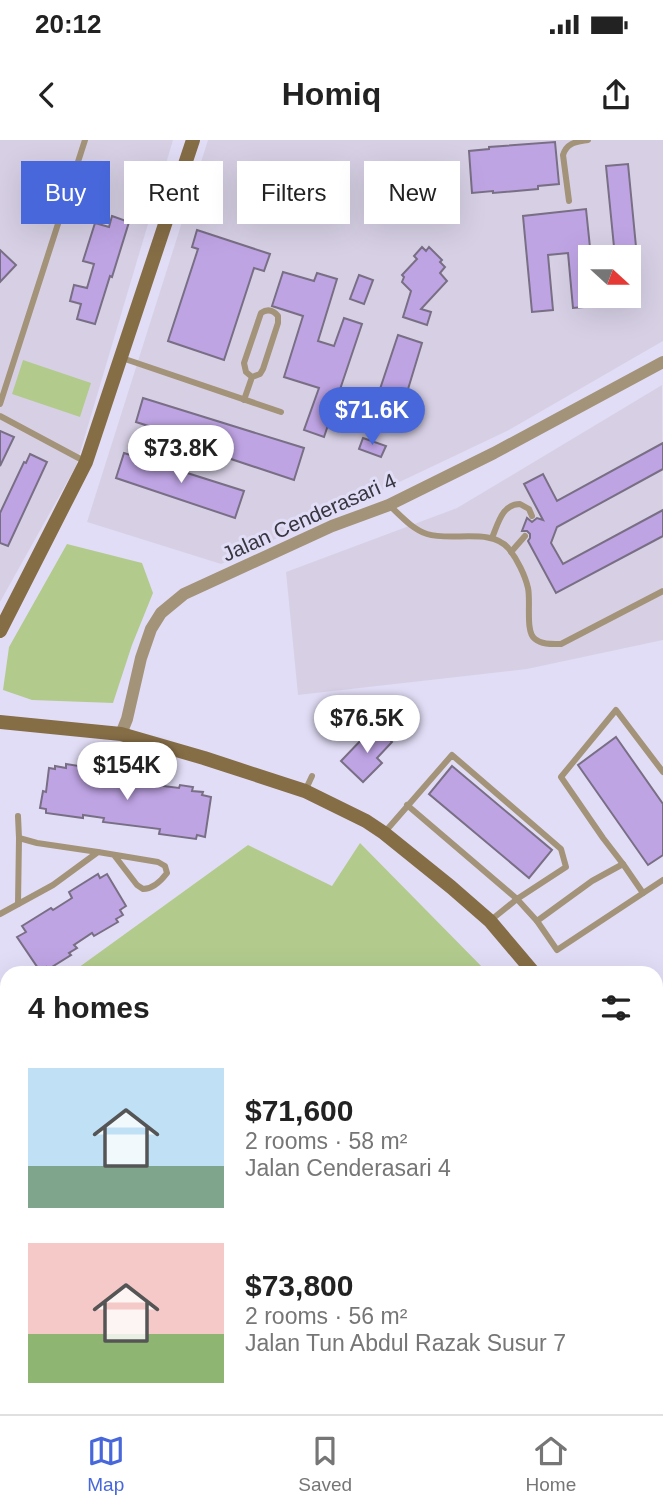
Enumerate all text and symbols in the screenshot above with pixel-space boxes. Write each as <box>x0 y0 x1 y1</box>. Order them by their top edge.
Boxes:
text: 20:12 <box>35 9 102 39</box>
icon: back <box>28 76 66 114</box>
text: Homiq <box>282 76 381 112</box>
icon: share <box>597 76 635 114</box>
chip: Buy <box>21 161 110 224</box>
chip: Rent <box>124 161 223 224</box>
chip: Filters <box>237 161 350 224</box>
chip: New <box>364 161 460 224</box>
north arrow <box>578 245 640 308</box>
map controls <box>578 245 641 308</box>
pin: $71.6K <box>315 387 429 447</box>
text: $71.6K <box>335 397 409 423</box>
pin: $73.8K <box>124 426 238 485</box>
text: $73.8K <box>144 435 218 461</box>
street label: Jalan Cenderasari 4 <box>218 468 400 566</box>
pin: $76.5K <box>310 696 424 755</box>
text: $76.5K <box>330 705 404 731</box>
pin: $154K <box>78 742 176 802</box>
text: $154K <box>93 752 161 778</box>
icon: filters <box>597 989 635 1027</box>
text: 4 homes <box>28 991 150 1024</box>
text: $71,600 <box>245 1094 353 1127</box>
icon: home <box>84 1096 168 1180</box>
text: 2 rooms · 58 m² <box>245 1128 407 1154</box>
text: Jalan Cenderasari 4 <box>245 1155 451 1181</box>
text: $73,800 <box>245 1269 353 1302</box>
icon: home <box>84 1271 168 1355</box>
text: 2 rooms · 56 m² <box>245 1303 407 1329</box>
text: Jalan Tun Abdul Razak Susur 7 <box>245 1330 566 1356</box>
tab: Map <box>87 1432 125 1496</box>
tab: Saved <box>298 1432 352 1496</box>
tab: Home <box>526 1432 576 1496</box>

